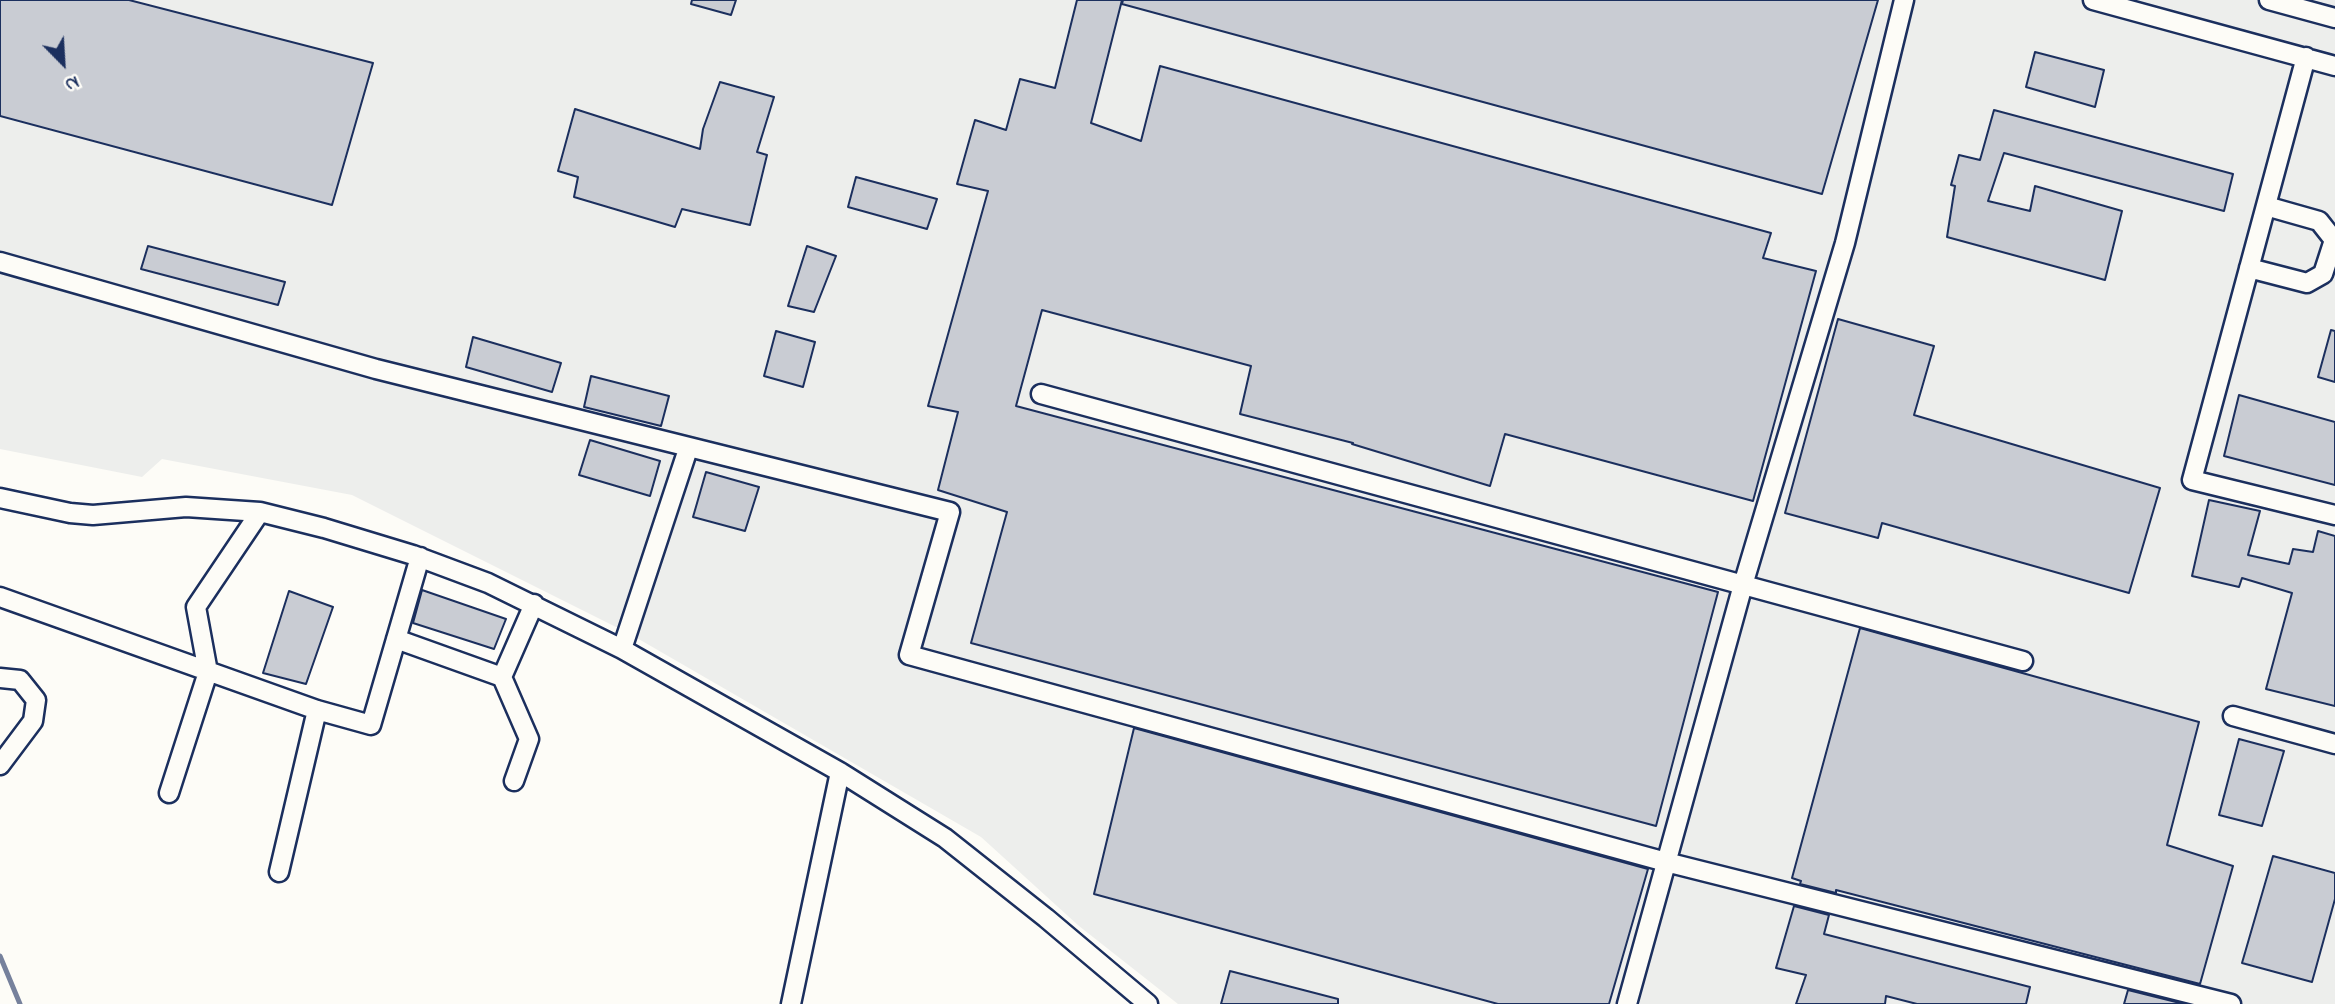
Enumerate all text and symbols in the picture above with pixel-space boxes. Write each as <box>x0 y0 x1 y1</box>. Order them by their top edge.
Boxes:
north arrow <box>28 28 98 98</box>
text: N <box>60 68 83 98</box>

